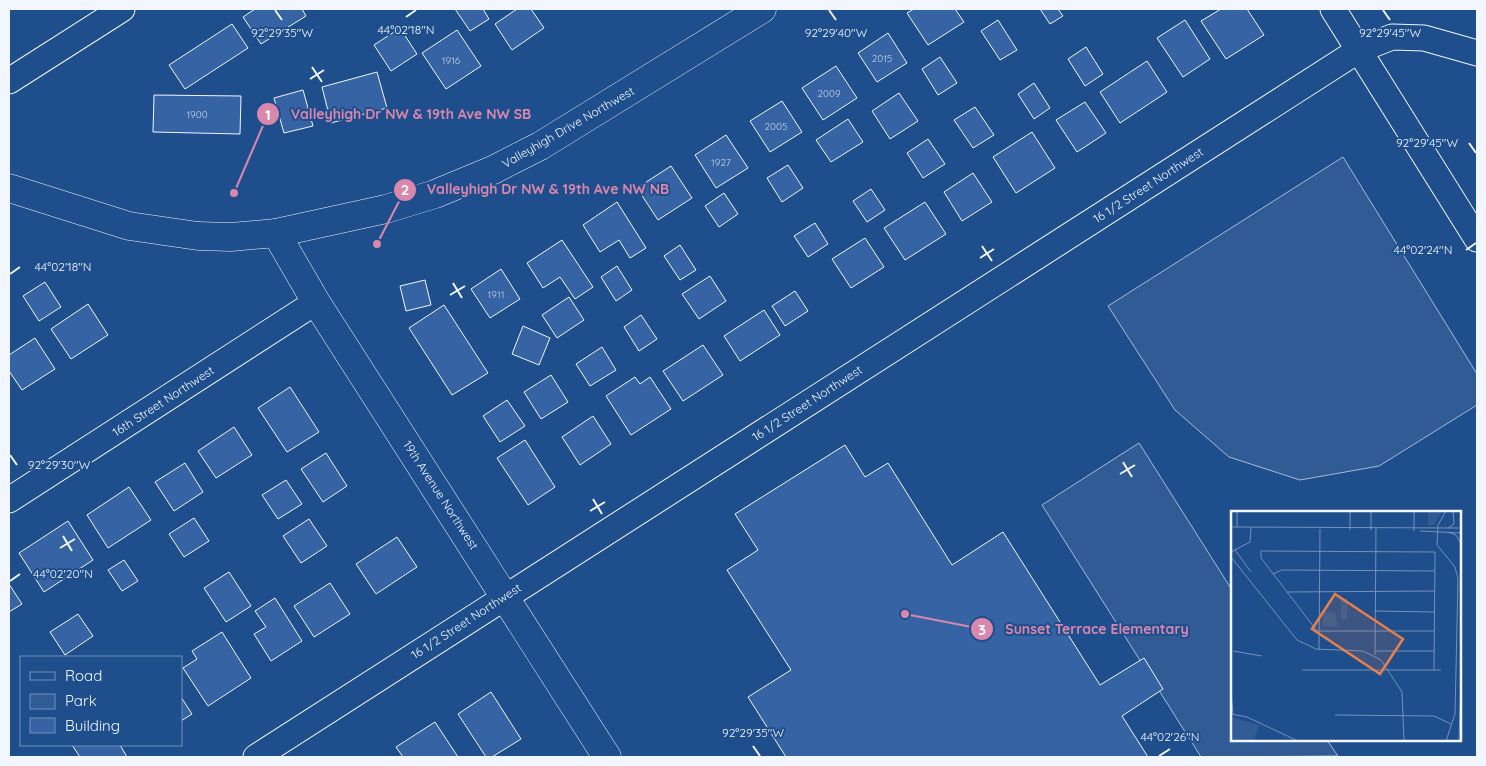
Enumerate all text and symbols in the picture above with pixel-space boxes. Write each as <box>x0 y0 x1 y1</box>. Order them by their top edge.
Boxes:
text: 44°02'18"N <box>378 22 435 37</box>
text: 92°29'35"W <box>251 25 313 40</box>
text: 92°29'40"W <box>805 25 868 40</box>
text: 92°29'45"W <box>1359 25 1421 40</box>
house number: 2015 <box>872 52 892 65</box>
house number: 1916 <box>442 54 461 67</box>
street label: Valleyhigh Drive Northwest <box>499 83 637 171</box>
house number: 2009 <box>817 87 841 100</box>
callout: Valleyhigh Dr NW & 19th Ave NW SB <box>256 100 541 129</box>
text: 1 <box>265 105 271 124</box>
text: Valleyhigh Dr NW & 19th Ave NW SB <box>291 105 531 123</box>
house number: 1900 <box>186 108 208 121</box>
house number: 2005 <box>765 120 787 133</box>
text: 92°29'45"W <box>1396 135 1458 150</box>
street label: 16 1/2 Street Northwest <box>1090 144 1206 226</box>
house number: 1927 <box>711 156 731 169</box>
callout: Valleyhigh Dr NW & 19th Ave NW NB <box>392 175 680 204</box>
text: 2 <box>401 180 409 199</box>
text: Valleyhigh Dr NW & 19th Ave NW NB <box>427 180 669 198</box>
text: 44°02'24"N <box>1394 242 1452 257</box>
text: 44°02'18"N <box>35 259 92 274</box>
house number: 1911 <box>488 288 504 301</box>
street label: 16 1/2 Street Northwest <box>749 362 865 444</box>
street label: 16th Street Northwest <box>109 363 217 439</box>
street label: 19th Avenue Northwest <box>400 438 482 552</box>
text: 92°29'30"W <box>28 457 91 472</box>
inset map <box>1231 511 1461 741</box>
text: 44°02'20"N <box>33 566 93 581</box>
street label: 16 1/2 Street Northwest <box>408 580 524 662</box>
callout: Sunset Terrace Elementary <box>970 615 1198 644</box>
text: 3 <box>978 620 986 639</box>
text: Sunset Terrace Elementary <box>1005 620 1189 638</box>
legend <box>20 656 182 746</box>
text: Road <box>65 666 102 685</box>
text: Park <box>65 691 97 710</box>
text: Building <box>65 716 120 735</box>
text: 92°29'35"W <box>722 725 784 740</box>
text: 44°02'26"N <box>1140 729 1200 744</box>

